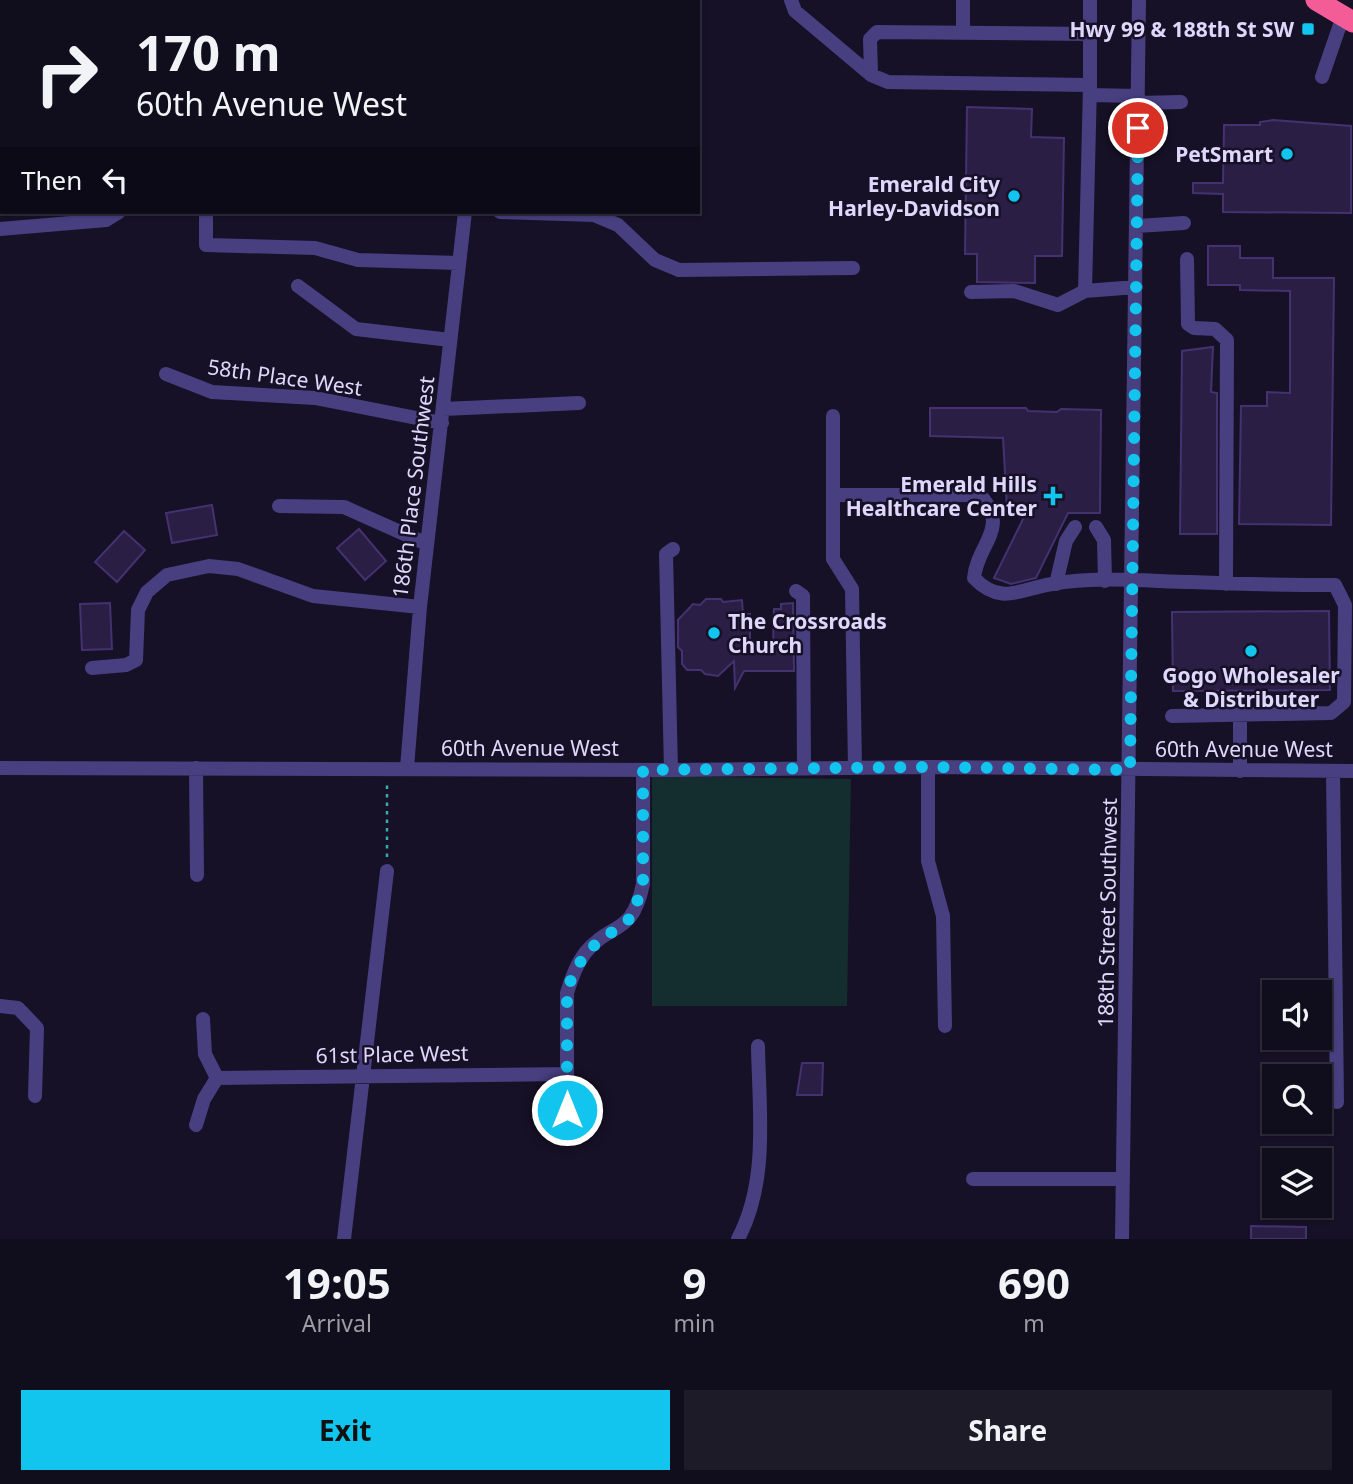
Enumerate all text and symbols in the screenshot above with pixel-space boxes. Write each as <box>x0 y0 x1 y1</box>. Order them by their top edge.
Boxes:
place label: Hwy 99 & 188th St SW <box>1070 15 1295 43</box>
text: 170 m <box>136 19 281 85</box>
marker: Hwy 99 & 188th St SW <box>1300 21 1316 37</box>
icon: right <box>21 28 112 119</box>
text: 60th Avenue West <box>136 82 407 125</box>
pin <box>1108 98 1168 158</box>
icon: arrive <box>1119 109 1157 147</box>
place label: PetSmart <box>1175 140 1273 168</box>
marker: PetSmart <box>1279 146 1295 162</box>
icon: left <box>96 161 134 199</box>
text: Then <box>21 162 82 198</box>
place label: Emerald City Harley-Davidson <box>828 170 1000 222</box>
marker: Emerald City Harley-Davidson <box>1006 188 1022 204</box>
street label: 58th Place West <box>206 352 365 402</box>
street label: 186th Place Southwest <box>386 374 441 599</box>
place label: Emerald Hills Healthcare Center <box>846 470 1038 522</box>
marker: Emerald Hills Healthcare Center <box>1043 486 1063 506</box>
place label: The Crossroads Church <box>728 607 887 659</box>
marker: The Crossroads Church <box>706 625 722 641</box>
marker: Gogo Wholesaler & Distributer <box>1243 643 1259 659</box>
place label: Gogo Wholesaler & Distributer <box>1162 661 1340 713</box>
street label: 60th Avenue West <box>441 734 619 762</box>
street label: 60th Avenue West <box>1155 735 1333 763</box>
street label: 188th Street Southwest <box>1091 797 1123 1028</box>
map controls <box>1262 980 1332 1218</box>
button: sound <box>1262 980 1332 1050</box>
street label: 61st Place West <box>315 1039 469 1069</box>
button: search <box>1262 1064 1332 1134</box>
position arrow <box>530 1073 604 1147</box>
button: layers <box>1262 1148 1332 1218</box>
text: 19:05 <box>283 1254 391 1311</box>
text: 9 <box>682 1254 706 1311</box>
text: 690 <box>998 1254 1070 1311</box>
text: Arrival <box>302 1307 372 1339</box>
text: min <box>674 1307 715 1339</box>
text: m <box>1023 1307 1045 1339</box>
button: Exit <box>21 1390 670 1470</box>
button: Share <box>684 1390 1332 1470</box>

